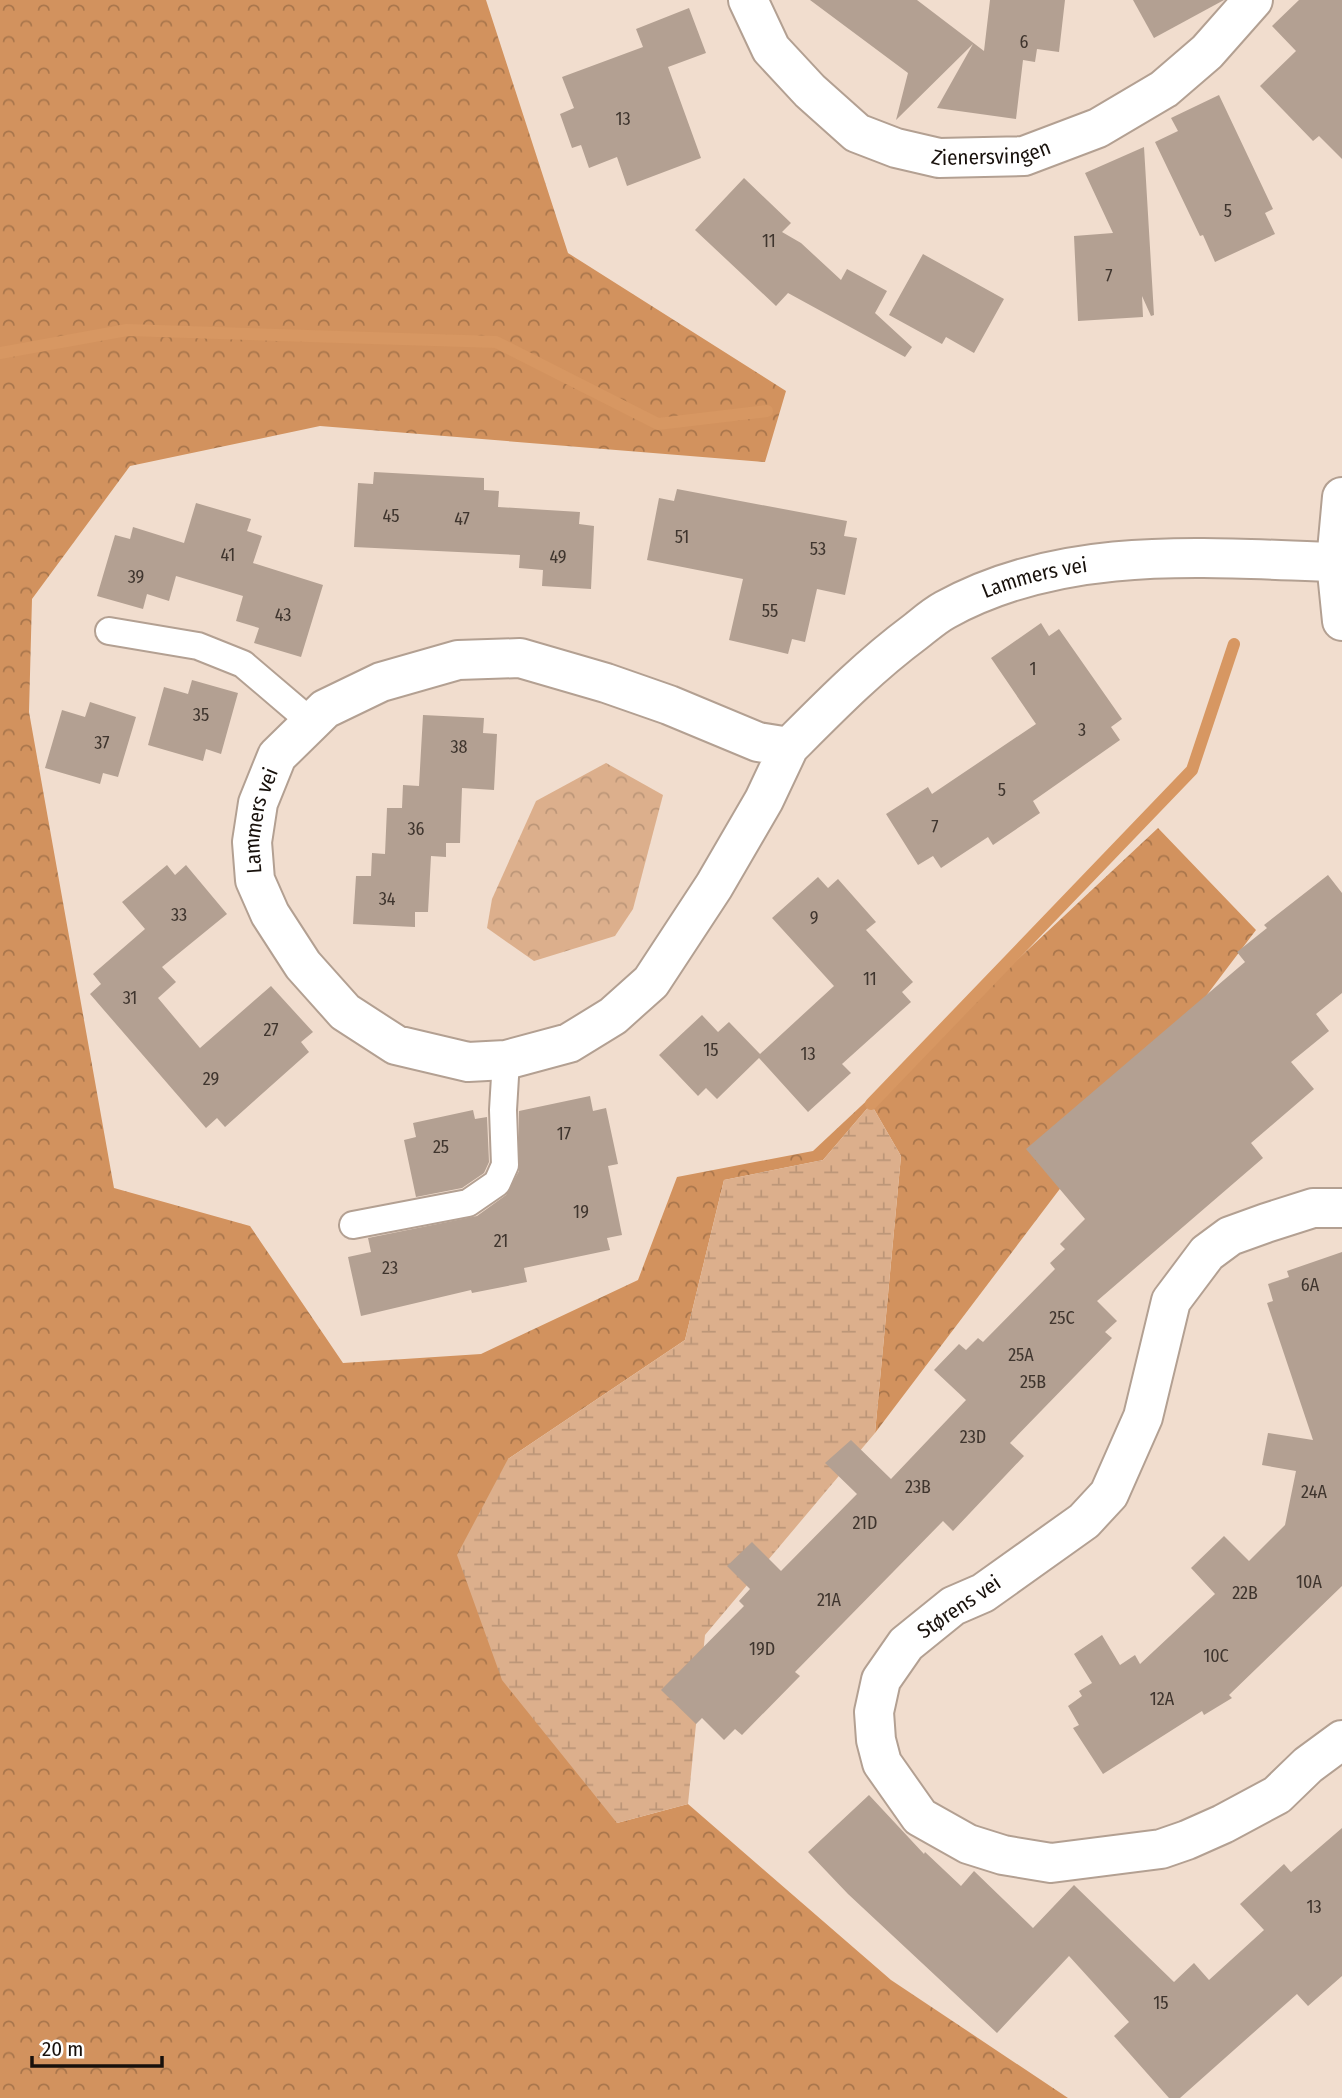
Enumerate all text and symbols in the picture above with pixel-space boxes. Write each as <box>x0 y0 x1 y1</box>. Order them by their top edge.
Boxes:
house number: 6 <box>1020 31 1029 53</box>
house number: 13 <box>615 108 631 130</box>
street label: Zienersvingen <box>929 134 1054 171</box>
house number: 5 <box>1224 200 1232 222</box>
house number: 11 <box>762 230 776 252</box>
house number: 7 <box>1105 265 1113 287</box>
house number: 45 <box>383 505 399 527</box>
house number: 47 <box>454 508 470 530</box>
house number: 51 <box>675 526 689 548</box>
house number: 53 <box>810 538 826 560</box>
house number: 41 <box>221 544 235 566</box>
house number: 49 <box>549 546 567 568</box>
street label: Lammers vei <box>978 552 1089 604</box>
house number: 39 <box>128 566 144 588</box>
house number: 55 <box>762 600 778 622</box>
house number: 43 <box>275 604 291 626</box>
house number: 1 <box>1029 658 1037 680</box>
house number: 35 <box>193 704 209 726</box>
house number: 3 <box>1078 719 1086 741</box>
house number: 37 <box>94 732 110 754</box>
house number: 38 <box>450 736 468 758</box>
street label: Lammers vei <box>239 764 284 875</box>
house number: 5 <box>998 779 1006 801</box>
house number: 7 <box>931 816 939 838</box>
house number: 36 <box>407 818 425 840</box>
house number: 34 <box>379 888 396 910</box>
house number: 33 <box>171 904 187 926</box>
house number: 9 <box>810 907 818 929</box>
house number: 11 <box>863 968 877 990</box>
house number: 31 <box>123 987 137 1009</box>
house number: 27 <box>263 1019 279 1041</box>
house number: 15 <box>703 1039 719 1061</box>
house number: 13 <box>800 1043 816 1065</box>
house number: 29 <box>203 1068 219 1090</box>
house number: 17 <box>557 1123 571 1145</box>
house number: 25 <box>433 1136 449 1158</box>
house number: 19 <box>573 1201 589 1223</box>
house number: 21 <box>494 1230 508 1252</box>
house number: 23 <box>382 1257 398 1279</box>
house number: 6A <box>1301 1274 1320 1296</box>
house number: 25C <box>1049 1307 1075 1329</box>
house number: 25A <box>1008 1344 1034 1366</box>
house number: 25B <box>1020 1371 1046 1393</box>
house number: 23D <box>960 1426 986 1448</box>
house number: 23B <box>905 1476 931 1498</box>
house number: 24A <box>1301 1481 1327 1503</box>
house number: 21D <box>852 1512 878 1534</box>
street label: Størens vei <box>912 1570 1006 1644</box>
house number: 10A <box>1296 1571 1322 1593</box>
house number: 22B <box>1232 1582 1258 1604</box>
house number: 21A <box>817 1589 842 1611</box>
house number: 19D <box>749 1638 775 1660</box>
house number: 10C <box>1203 1645 1229 1667</box>
house number: 12A <box>1150 1688 1175 1710</box>
house number: 13 <box>1306 1896 1322 1918</box>
house number: 15 <box>1153 1992 1169 2014</box>
scale bar <box>32 2024 161 2068</box>
text: 20 m <box>42 2036 83 2062</box>

